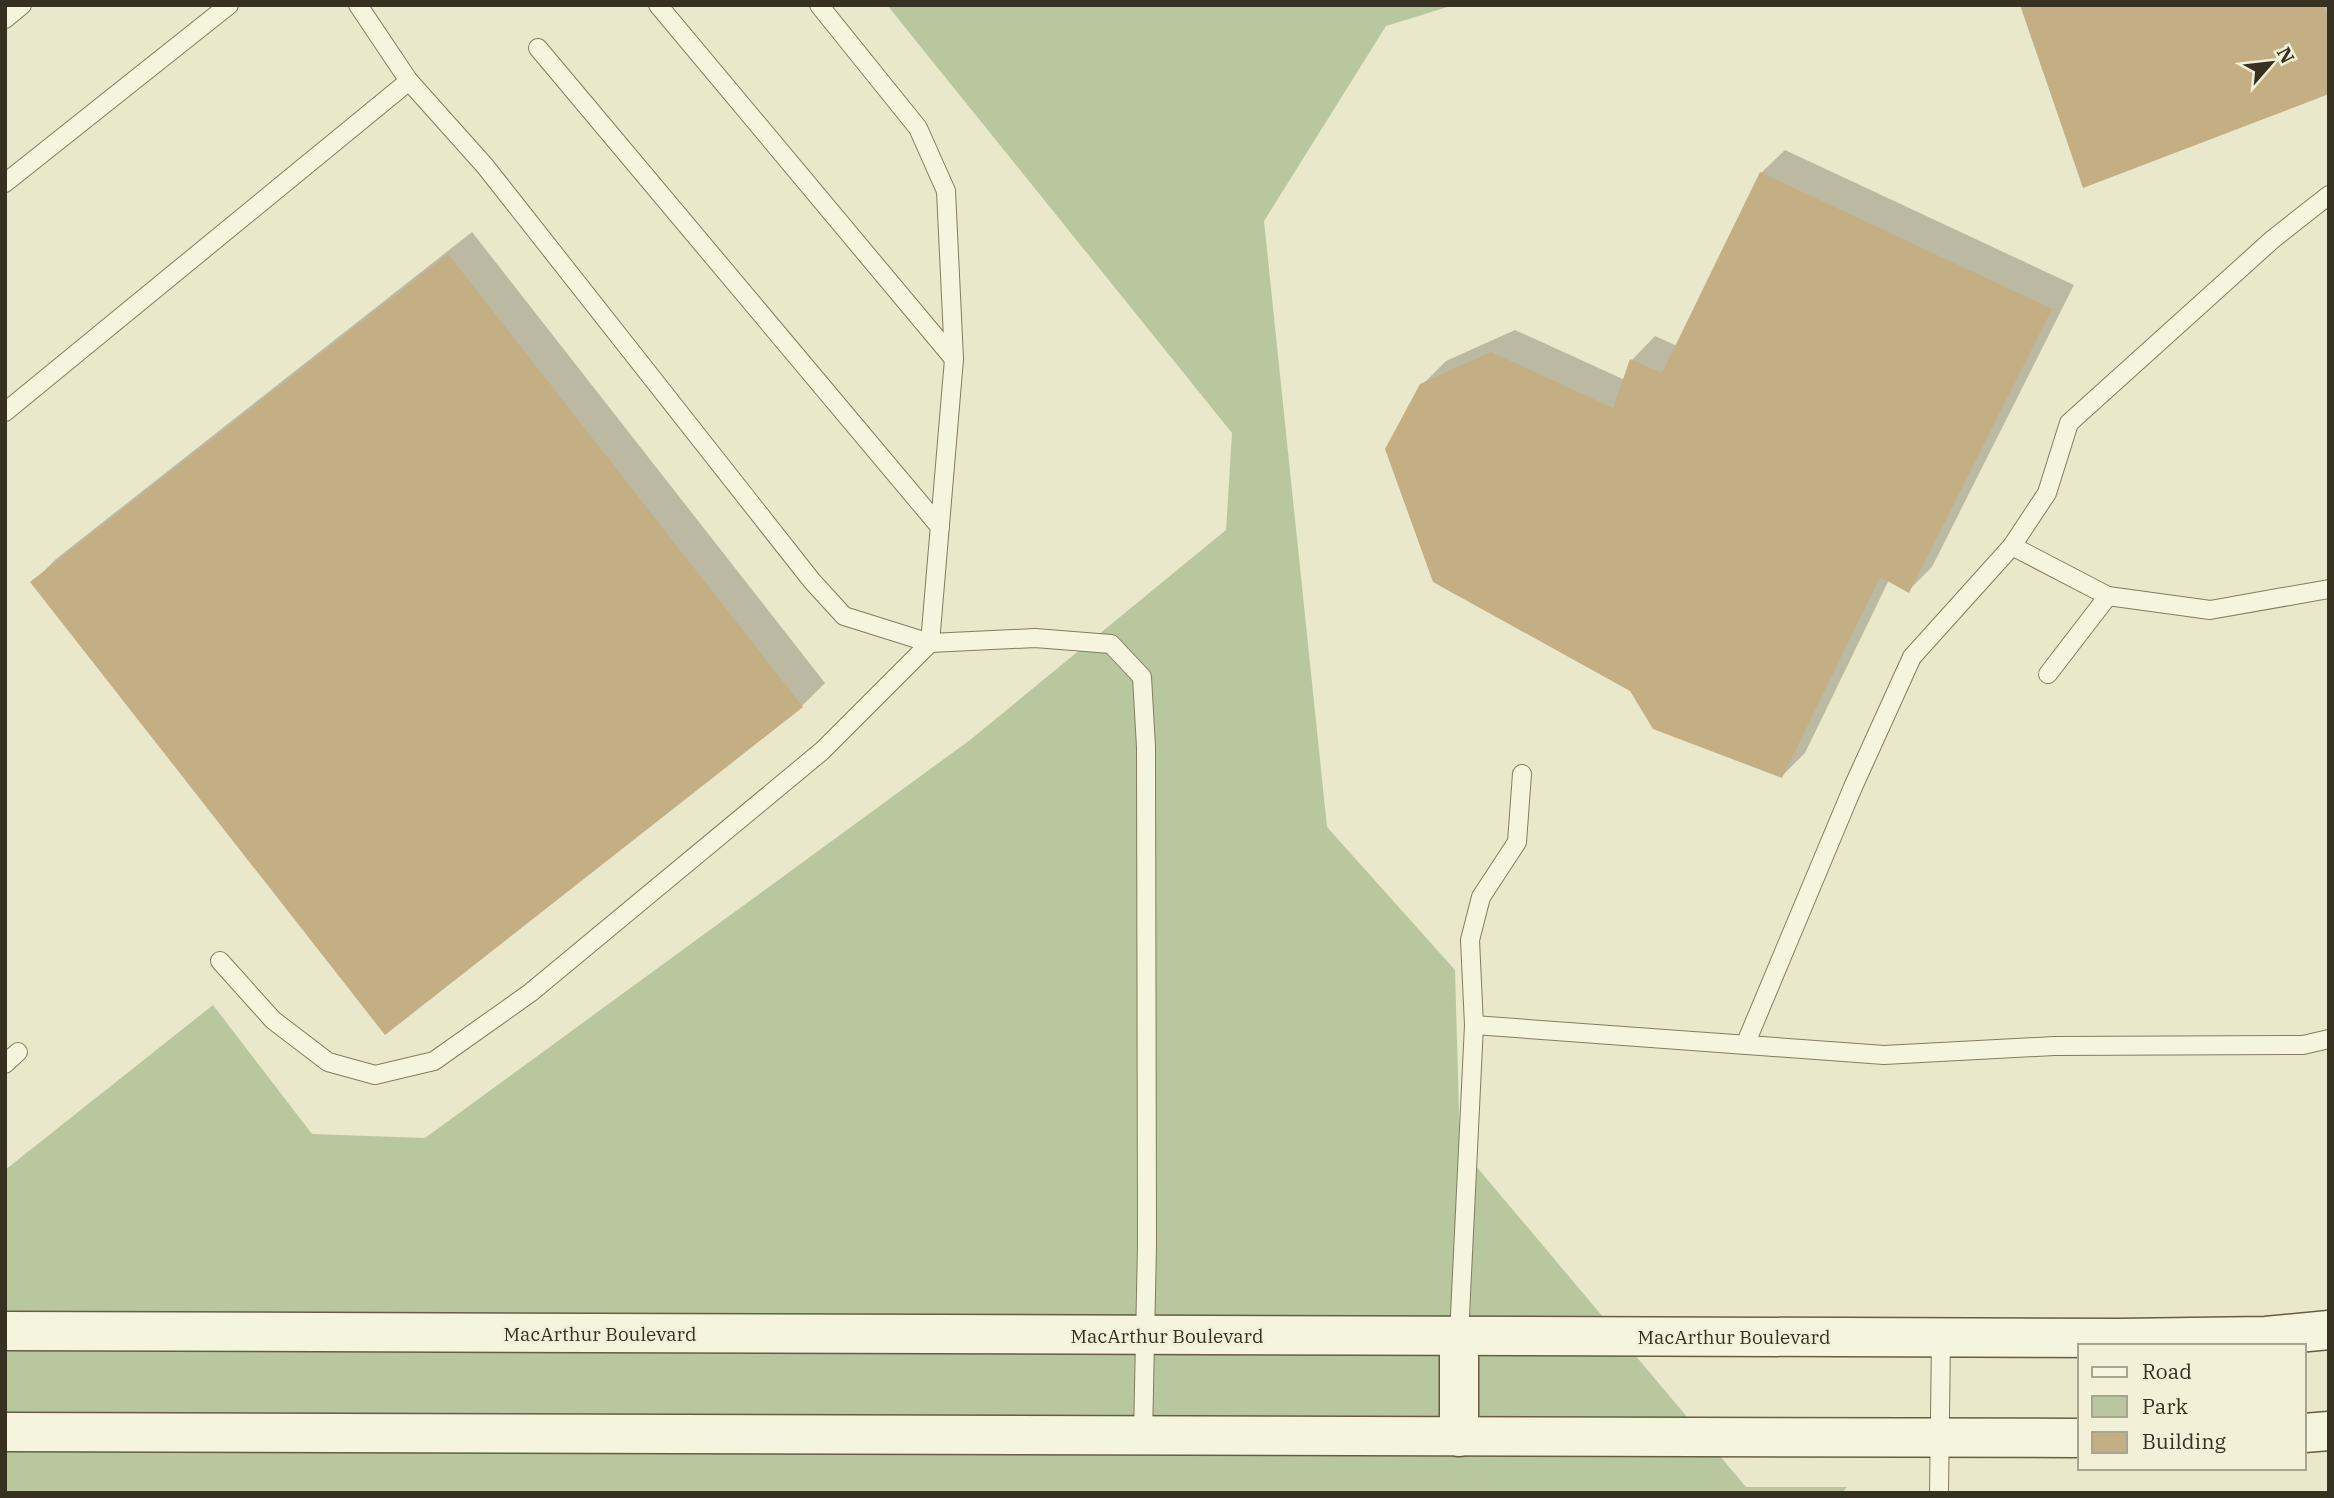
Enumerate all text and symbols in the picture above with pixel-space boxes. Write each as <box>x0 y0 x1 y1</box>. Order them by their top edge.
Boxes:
north arrow <box>2236 28 2306 98</box>
text: N <box>2272 43 2300 67</box>
street label: MacArthur Boulevard <box>503 1322 697 1346</box>
street label: MacArthur Boulevard <box>1070 1324 1264 1348</box>
street label: MacArthur Boulevard <box>1637 1325 1831 1349</box>
legend <box>2078 1344 2306 1470</box>
text: Road <box>2142 1357 2192 1385</box>
text: Park <box>2142 1392 2189 1420</box>
text: Building <box>2142 1427 2227 1455</box>

